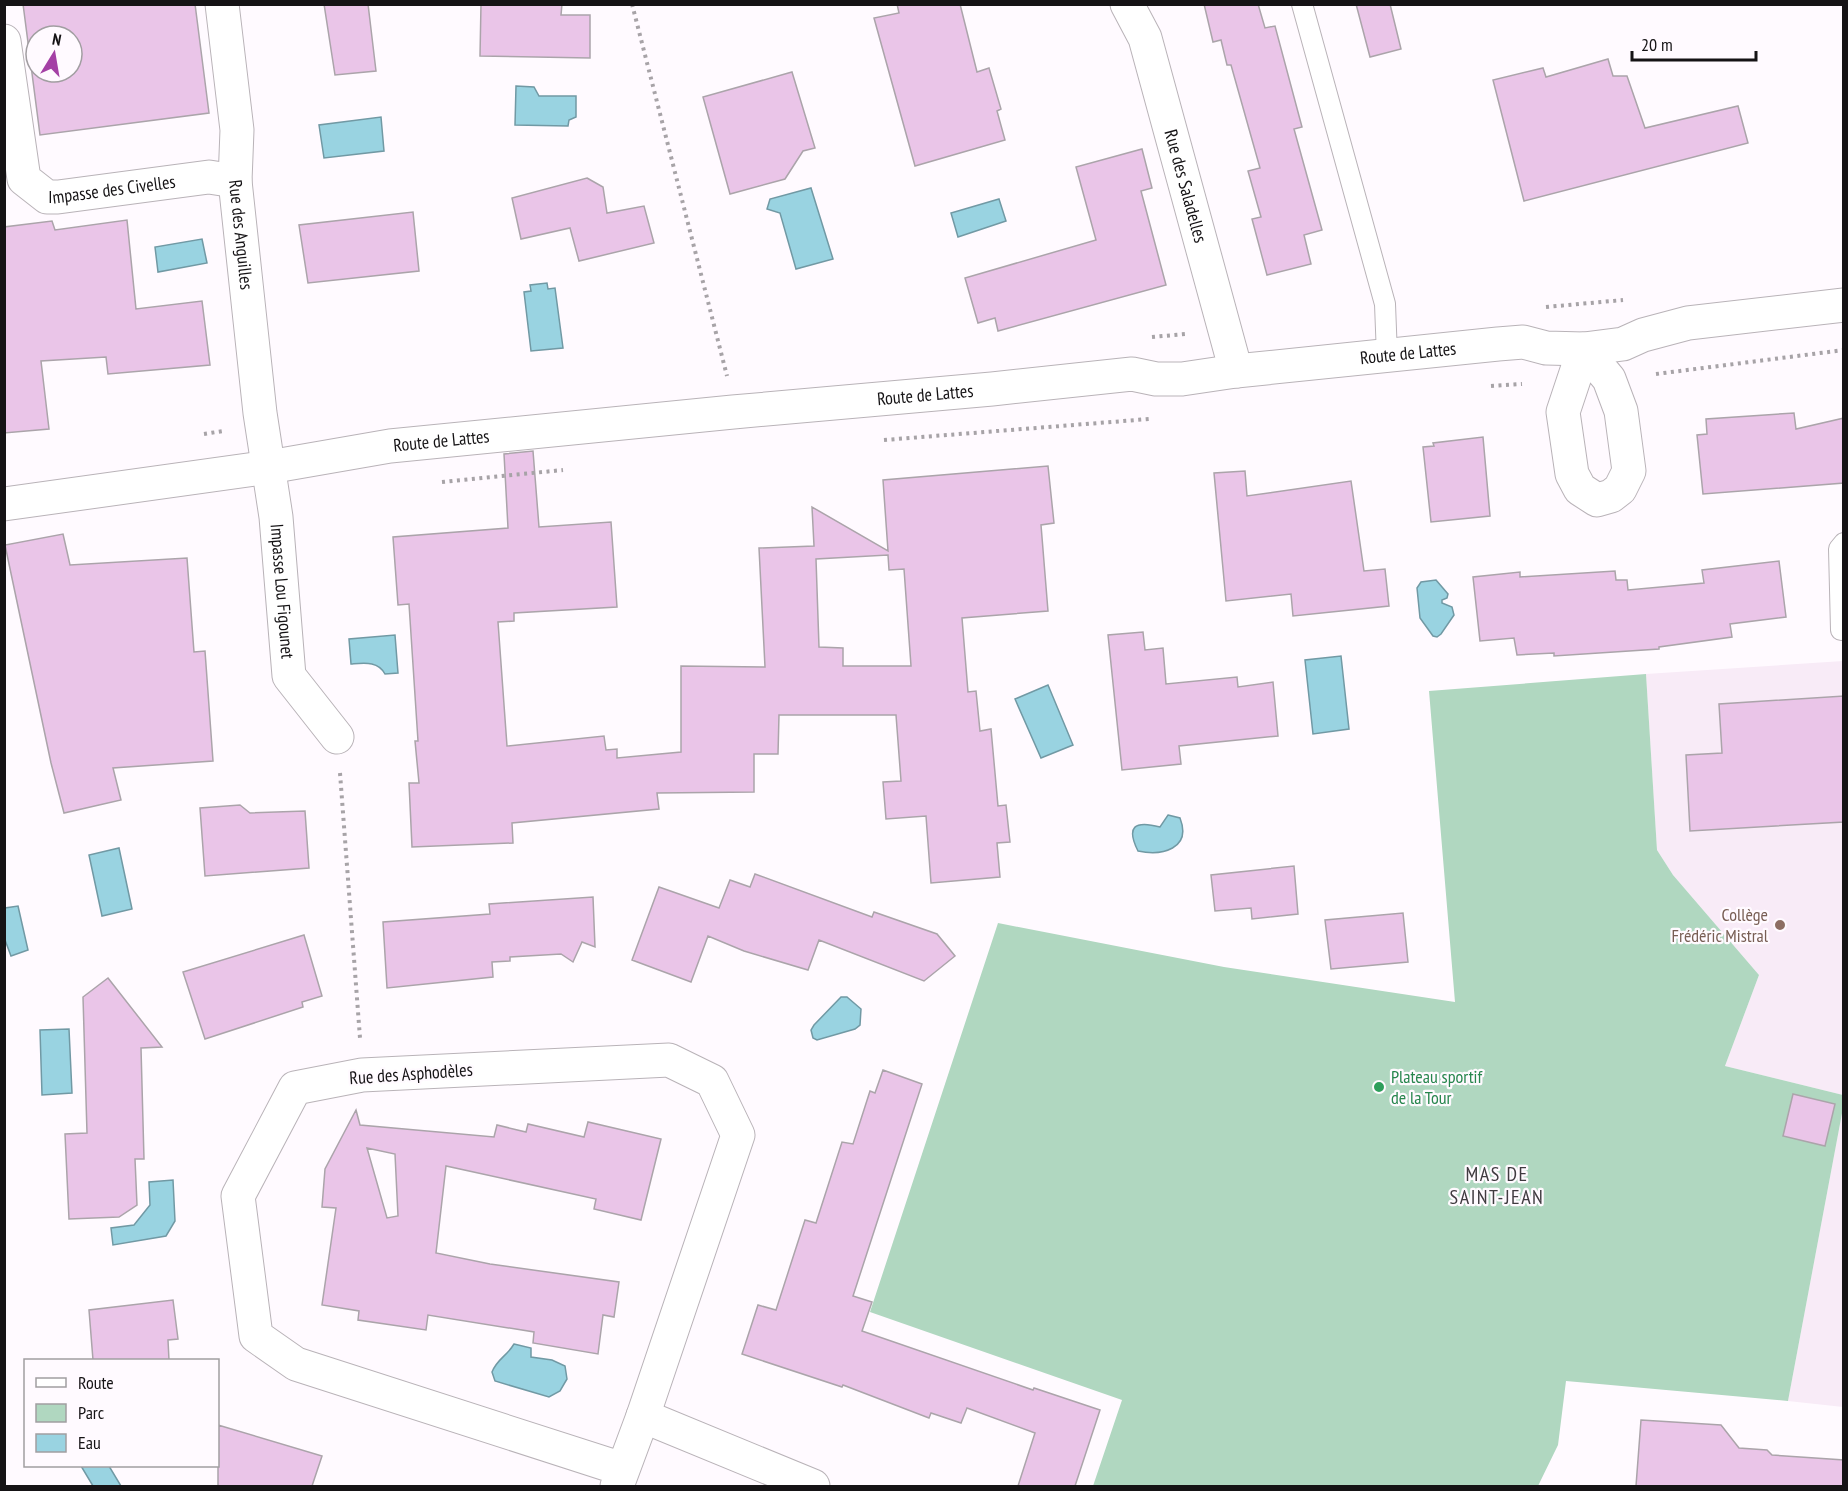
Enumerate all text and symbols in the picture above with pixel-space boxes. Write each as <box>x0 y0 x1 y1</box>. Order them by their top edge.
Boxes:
north arrow <box>24 24 84 84</box>
scale bar <box>1632 24 1756 62</box>
text: N <box>51 29 63 50</box>
text: 20 m <box>1641 33 1673 56</box>
street label: Rue des Saladelles <box>1160 127 1212 245</box>
street label: Impasse des Civelles <box>48 170 177 209</box>
street label: Rue des Anguilles <box>224 179 259 291</box>
street label: Route de Lattes <box>1359 336 1457 369</box>
street label: Route de Lattes <box>876 379 974 410</box>
street label: Route de Lattes <box>392 424 490 457</box>
street label: Impasse Lou Figounet <box>266 523 300 660</box>
place label: Collège Frédéric Mistral <box>1672 903 1769 947</box>
marker: Collège Frédéric Mistral <box>1773 918 1787 932</box>
street label: Rue des Asphodèles <box>349 1058 473 1089</box>
place label: Plateau sportif de la Tour <box>1391 1065 1483 1109</box>
marker: Plateau sportif de la Tour <box>1372 1080 1386 1094</box>
district label: MAS DE SAINT-JEAN <box>1450 1161 1544 1210</box>
legend <box>24 1359 219 1467</box>
text: Route <box>78 1371 114 1394</box>
text: Parc <box>78 1401 105 1424</box>
text: Eau <box>78 1431 101 1454</box>

